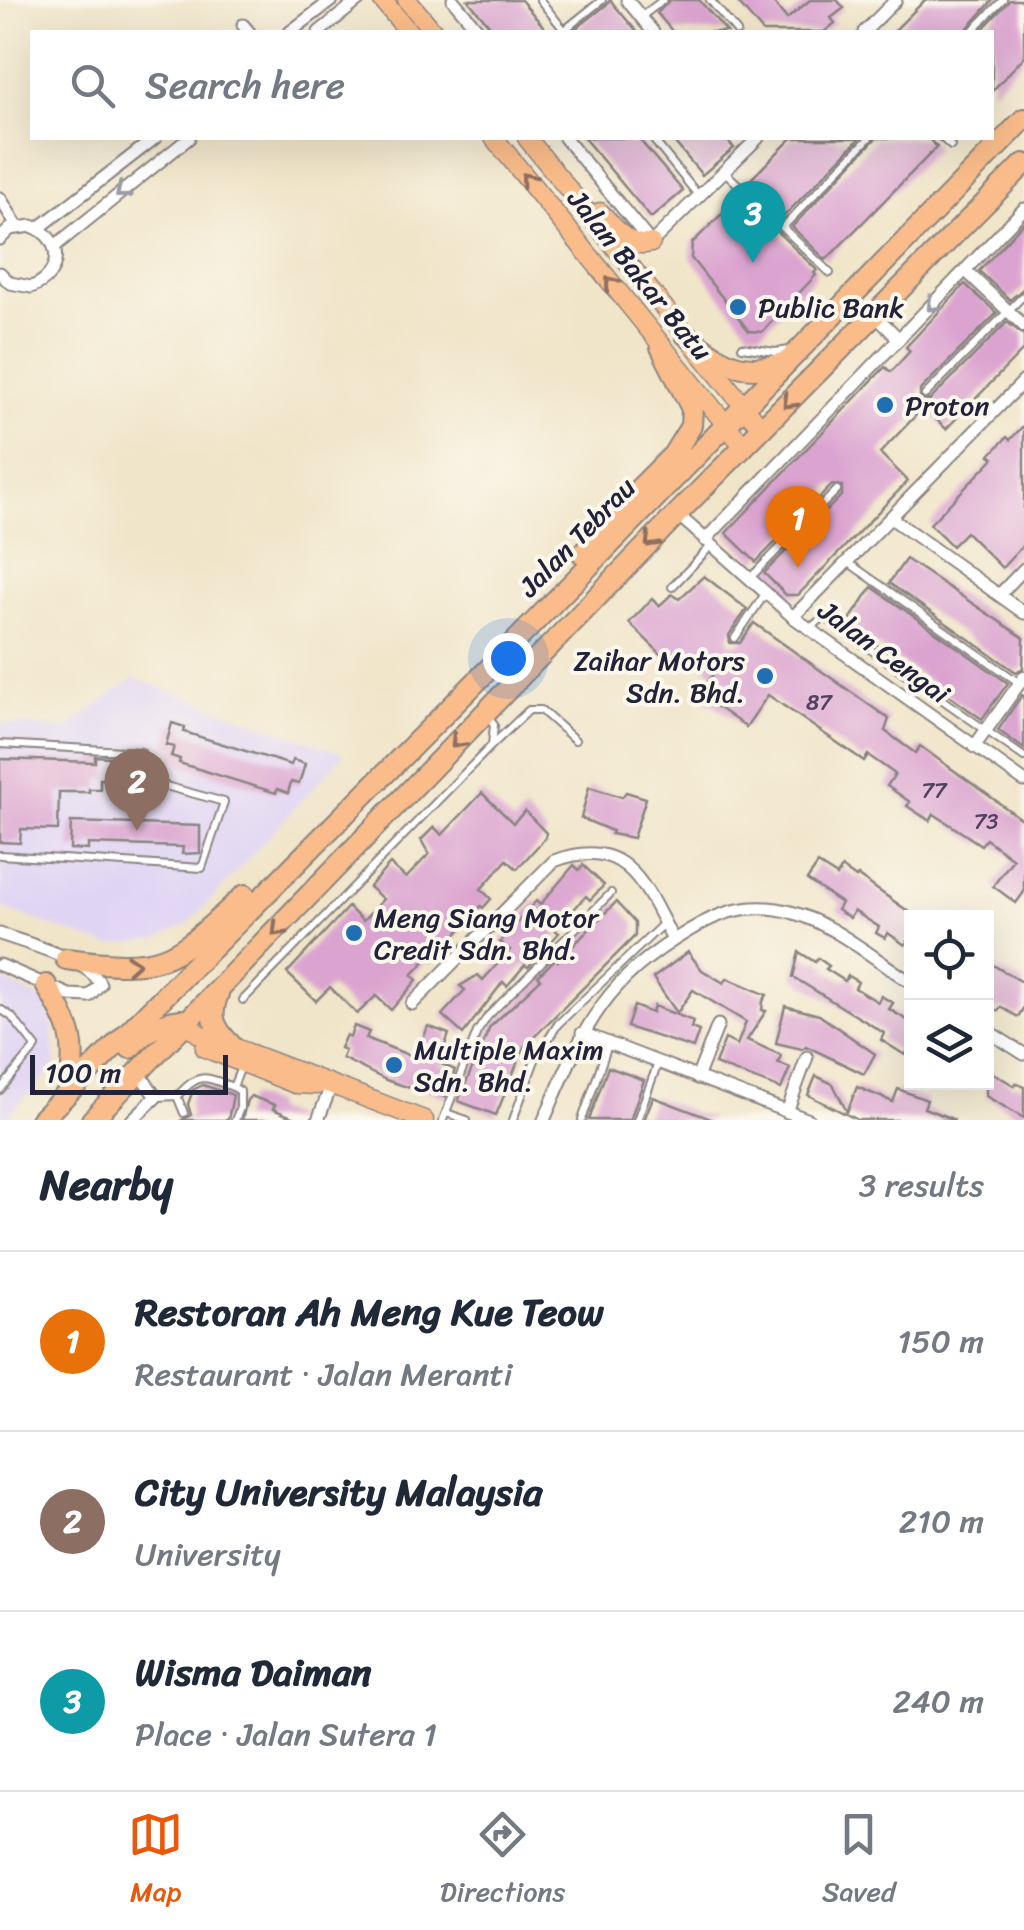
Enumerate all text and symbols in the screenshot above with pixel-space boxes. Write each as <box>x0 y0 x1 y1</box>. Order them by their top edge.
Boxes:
search box <box>30 30 994 140</box>
text: Search here <box>145 52 345 119</box>
icon: search <box>65 58 120 113</box>
one-way arrow <box>521 172 539 190</box>
street label: Jalan Bakar Batu <box>554 177 725 372</box>
one-way arrow <box>115 180 133 198</box>
pin: 3 <box>720 180 786 263</box>
one-way arrow <box>605 277 623 295</box>
place label: Public Bank <box>758 283 904 332</box>
one-way arrow <box>926 293 944 311</box>
marker: Public Bank <box>727 296 749 318</box>
place label: Proton <box>905 381 989 430</box>
one-way arrow <box>783 390 801 408</box>
marker: Proton <box>874 394 896 416</box>
street label: Jalan Tebrau <box>506 465 648 610</box>
pin: 1 <box>766 486 830 568</box>
one-way arrow <box>645 529 663 547</box>
street label: Jalan Cengai <box>807 586 962 718</box>
your location <box>483 633 534 684</box>
place label: Zaihar Motors Sdn. Bhd. <box>574 636 745 717</box>
marker: Zaihar Motors Sdn. Bhd. <box>754 665 776 687</box>
house number: 87 <box>806 683 833 722</box>
one-way arrow <box>451 730 469 749</box>
pin: 2 <box>104 748 170 831</box>
house number: 77 <box>921 771 948 810</box>
house number: 73 <box>974 802 998 841</box>
place label: Meng Siang Motor Credit Sdn. Bhd. <box>374 893 600 974</box>
map controls <box>904 910 994 1090</box>
button: locate <box>904 910 994 1000</box>
one-way arrow <box>272 918 290 936</box>
marker: Meng Siang Motor Credit Sdn. Bhd. <box>343 922 365 944</box>
one-way arrow <box>125 954 141 975</box>
button: layers <box>904 1000 994 1090</box>
place label: Multiple Maxim Sdn. Bhd. <box>414 1025 604 1106</box>
text: 100 m <box>45 1048 121 1097</box>
scale bar <box>30 1050 228 1094</box>
marker: Multiple Maxim Sdn. Bhd. <box>383 1054 405 1076</box>
text: Nearby <box>40 1148 173 1222</box>
text: 3 results <box>859 1157 984 1214</box>
text: Restoran Ah Meng Kue Teow <box>135 1279 603 1346</box>
text: 1 <box>66 1313 79 1370</box>
text: 150 m <box>898 1313 984 1370</box>
text: Restaurant · Jalan Meranti <box>135 1346 512 1403</box>
text: City University Malaysia <box>135 1459 542 1526</box>
text: 2 <box>63 1493 82 1550</box>
text: 210 m <box>899 1493 984 1550</box>
text: University <box>135 1526 281 1583</box>
text: Wisma Daiman <box>135 1639 371 1706</box>
text: 3 <box>64 1673 81 1730</box>
text: 240 m <box>892 1673 984 1730</box>
text: Place · Jalan Sutera 1 <box>135 1706 437 1763</box>
tab: Map <box>128 1807 183 1916</box>
tab: Directions <box>440 1807 565 1916</box>
tab: Saved <box>822 1807 896 1916</box>

